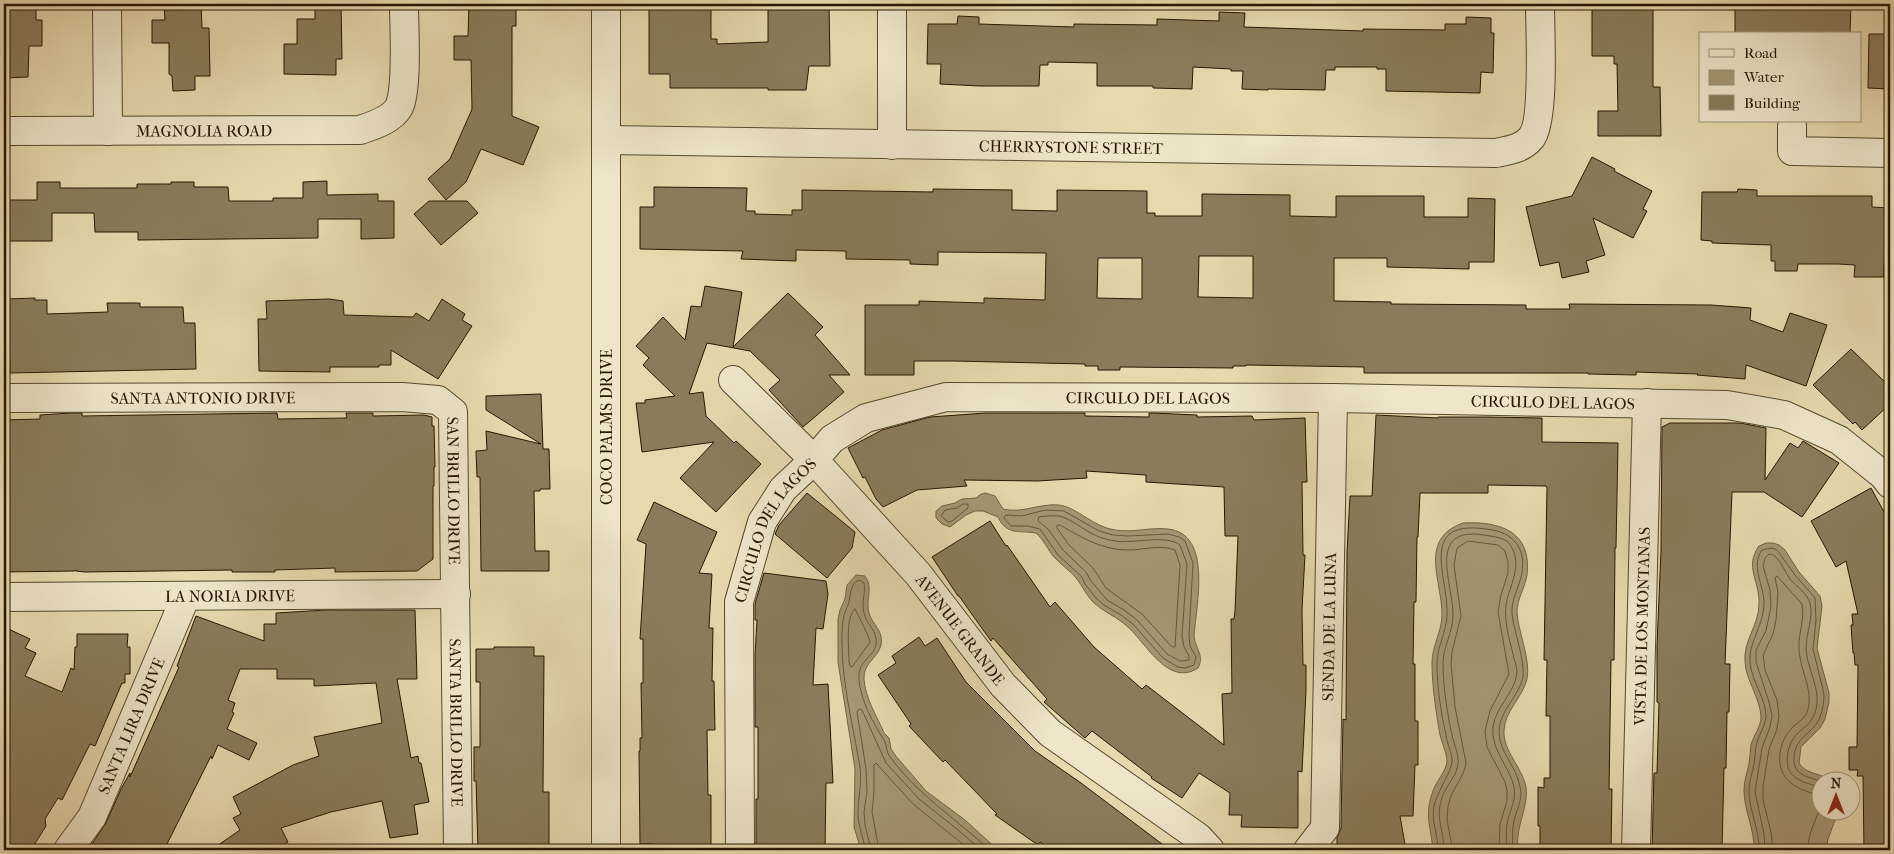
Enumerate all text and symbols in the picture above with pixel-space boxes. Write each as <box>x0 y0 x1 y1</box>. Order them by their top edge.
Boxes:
legend <box>1699 32 1862 122</box>
text: Road <box>1744 44 1778 62</box>
text: Water <box>1743 68 1784 86</box>
text: Building <box>1744 94 1801 112</box>
street label: MAGNOLIA ROAD <box>136 121 272 141</box>
street label: CHERRYSTONE STREET <box>979 136 1163 158</box>
street label: COCO PALMS DRIVE <box>597 349 616 505</box>
street label: SANTA ANTONIO DRIVE <box>110 388 296 408</box>
street label: CIRCULO DEL LAGOS <box>1066 388 1230 408</box>
street label: CIRCULO DEL LAGOS <box>1471 391 1635 413</box>
street label: SAN BRILLO DRIVE <box>443 417 464 565</box>
street label: CIRCULO DEL LAGOS <box>730 454 820 605</box>
street label: VISTA DE LOS MONTANAS <box>1630 527 1654 727</box>
street label: SENDA DE LA LUNA <box>1318 552 1340 701</box>
street label: AVENUE GRANDE <box>911 570 1009 689</box>
street label: LA NORIA DRIVE <box>165 586 295 606</box>
street label: SANTA BRILLO DRIVE <box>446 638 467 807</box>
street label: SANTA LIRA DRIVE <box>94 655 169 797</box>
north arrow <box>1812 772 1862 822</box>
text: N <box>1831 775 1842 792</box>

